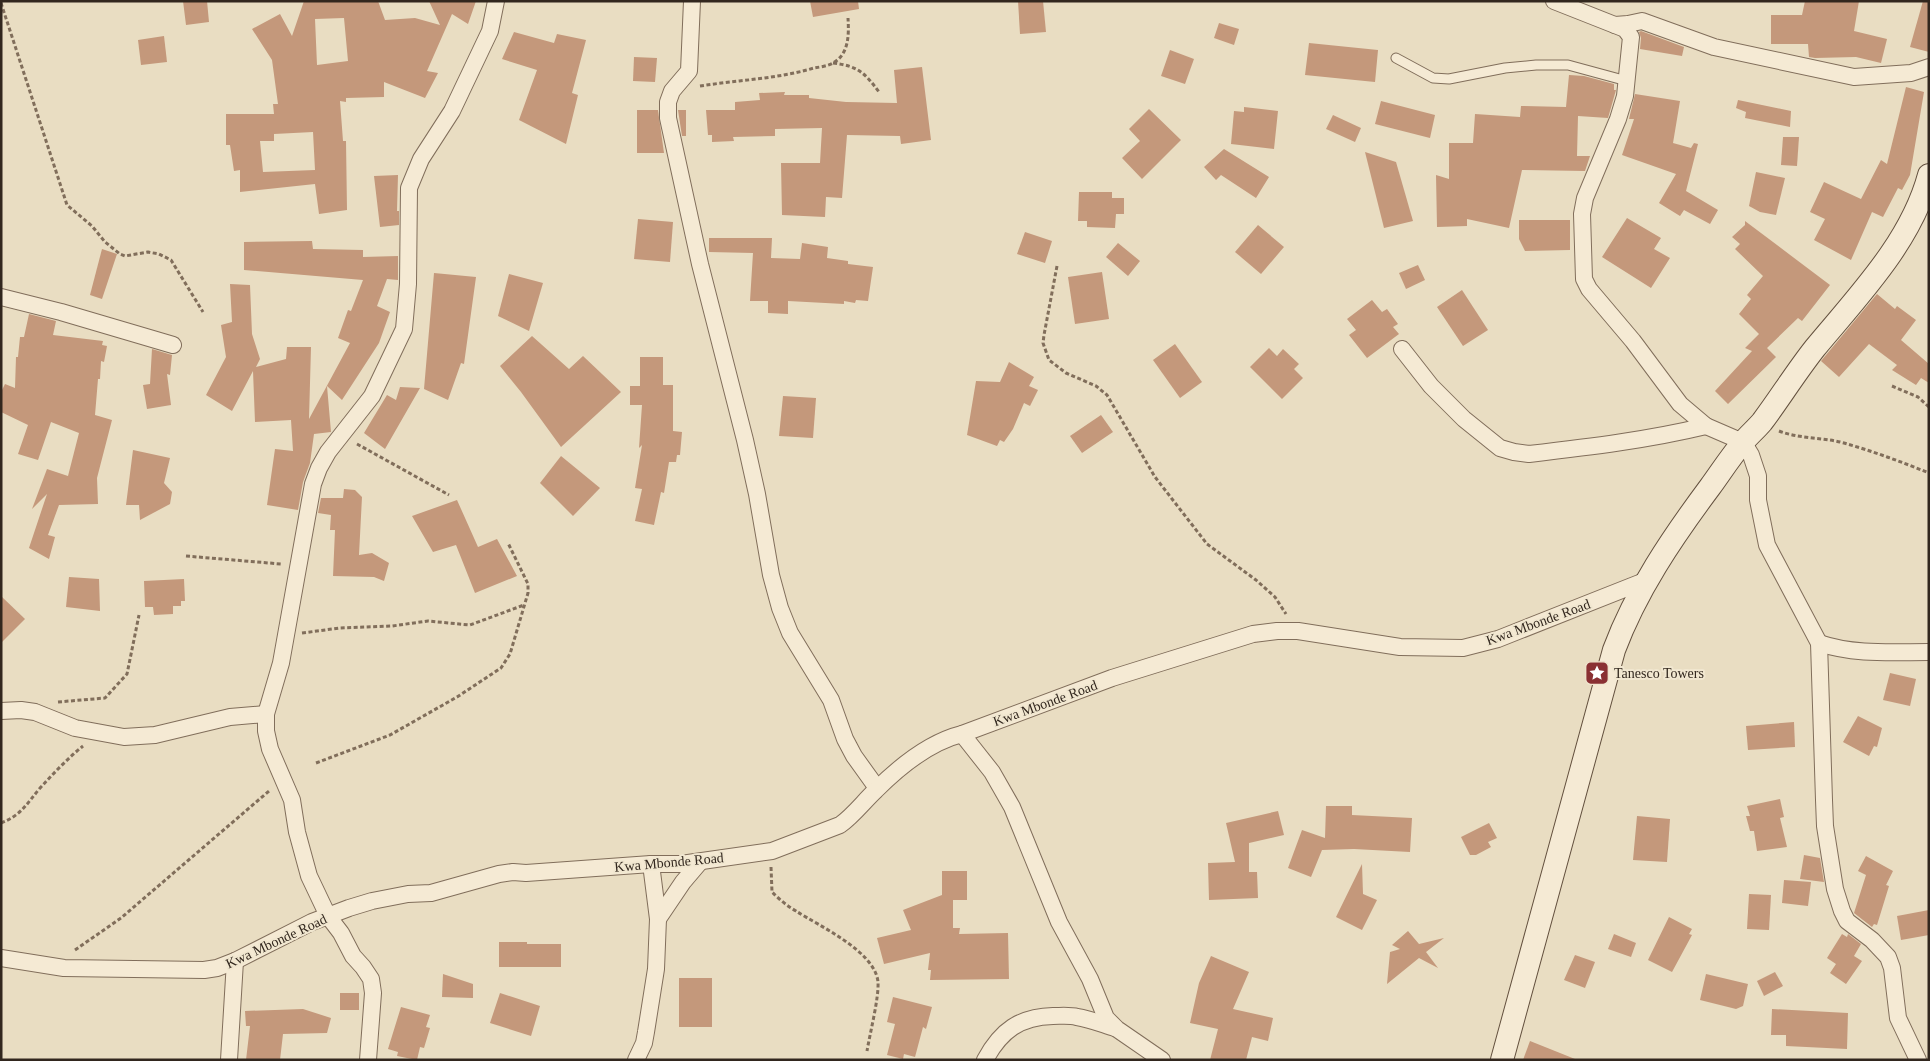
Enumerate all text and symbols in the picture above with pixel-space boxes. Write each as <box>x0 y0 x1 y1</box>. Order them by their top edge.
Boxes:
street label: Kwa Mbonde Road <box>1484 597 1592 648</box>
place icon: Tanesco Towers <box>1584 660 1610 686</box>
place label: Tanesco Towers <box>1614 666 1704 681</box>
street label: Kwa Mbonde Road <box>991 678 1099 729</box>
street label: Kwa Mbonde Road <box>614 850 724 875</box>
street label: Kwa Mbonde Road <box>223 911 329 971</box>

